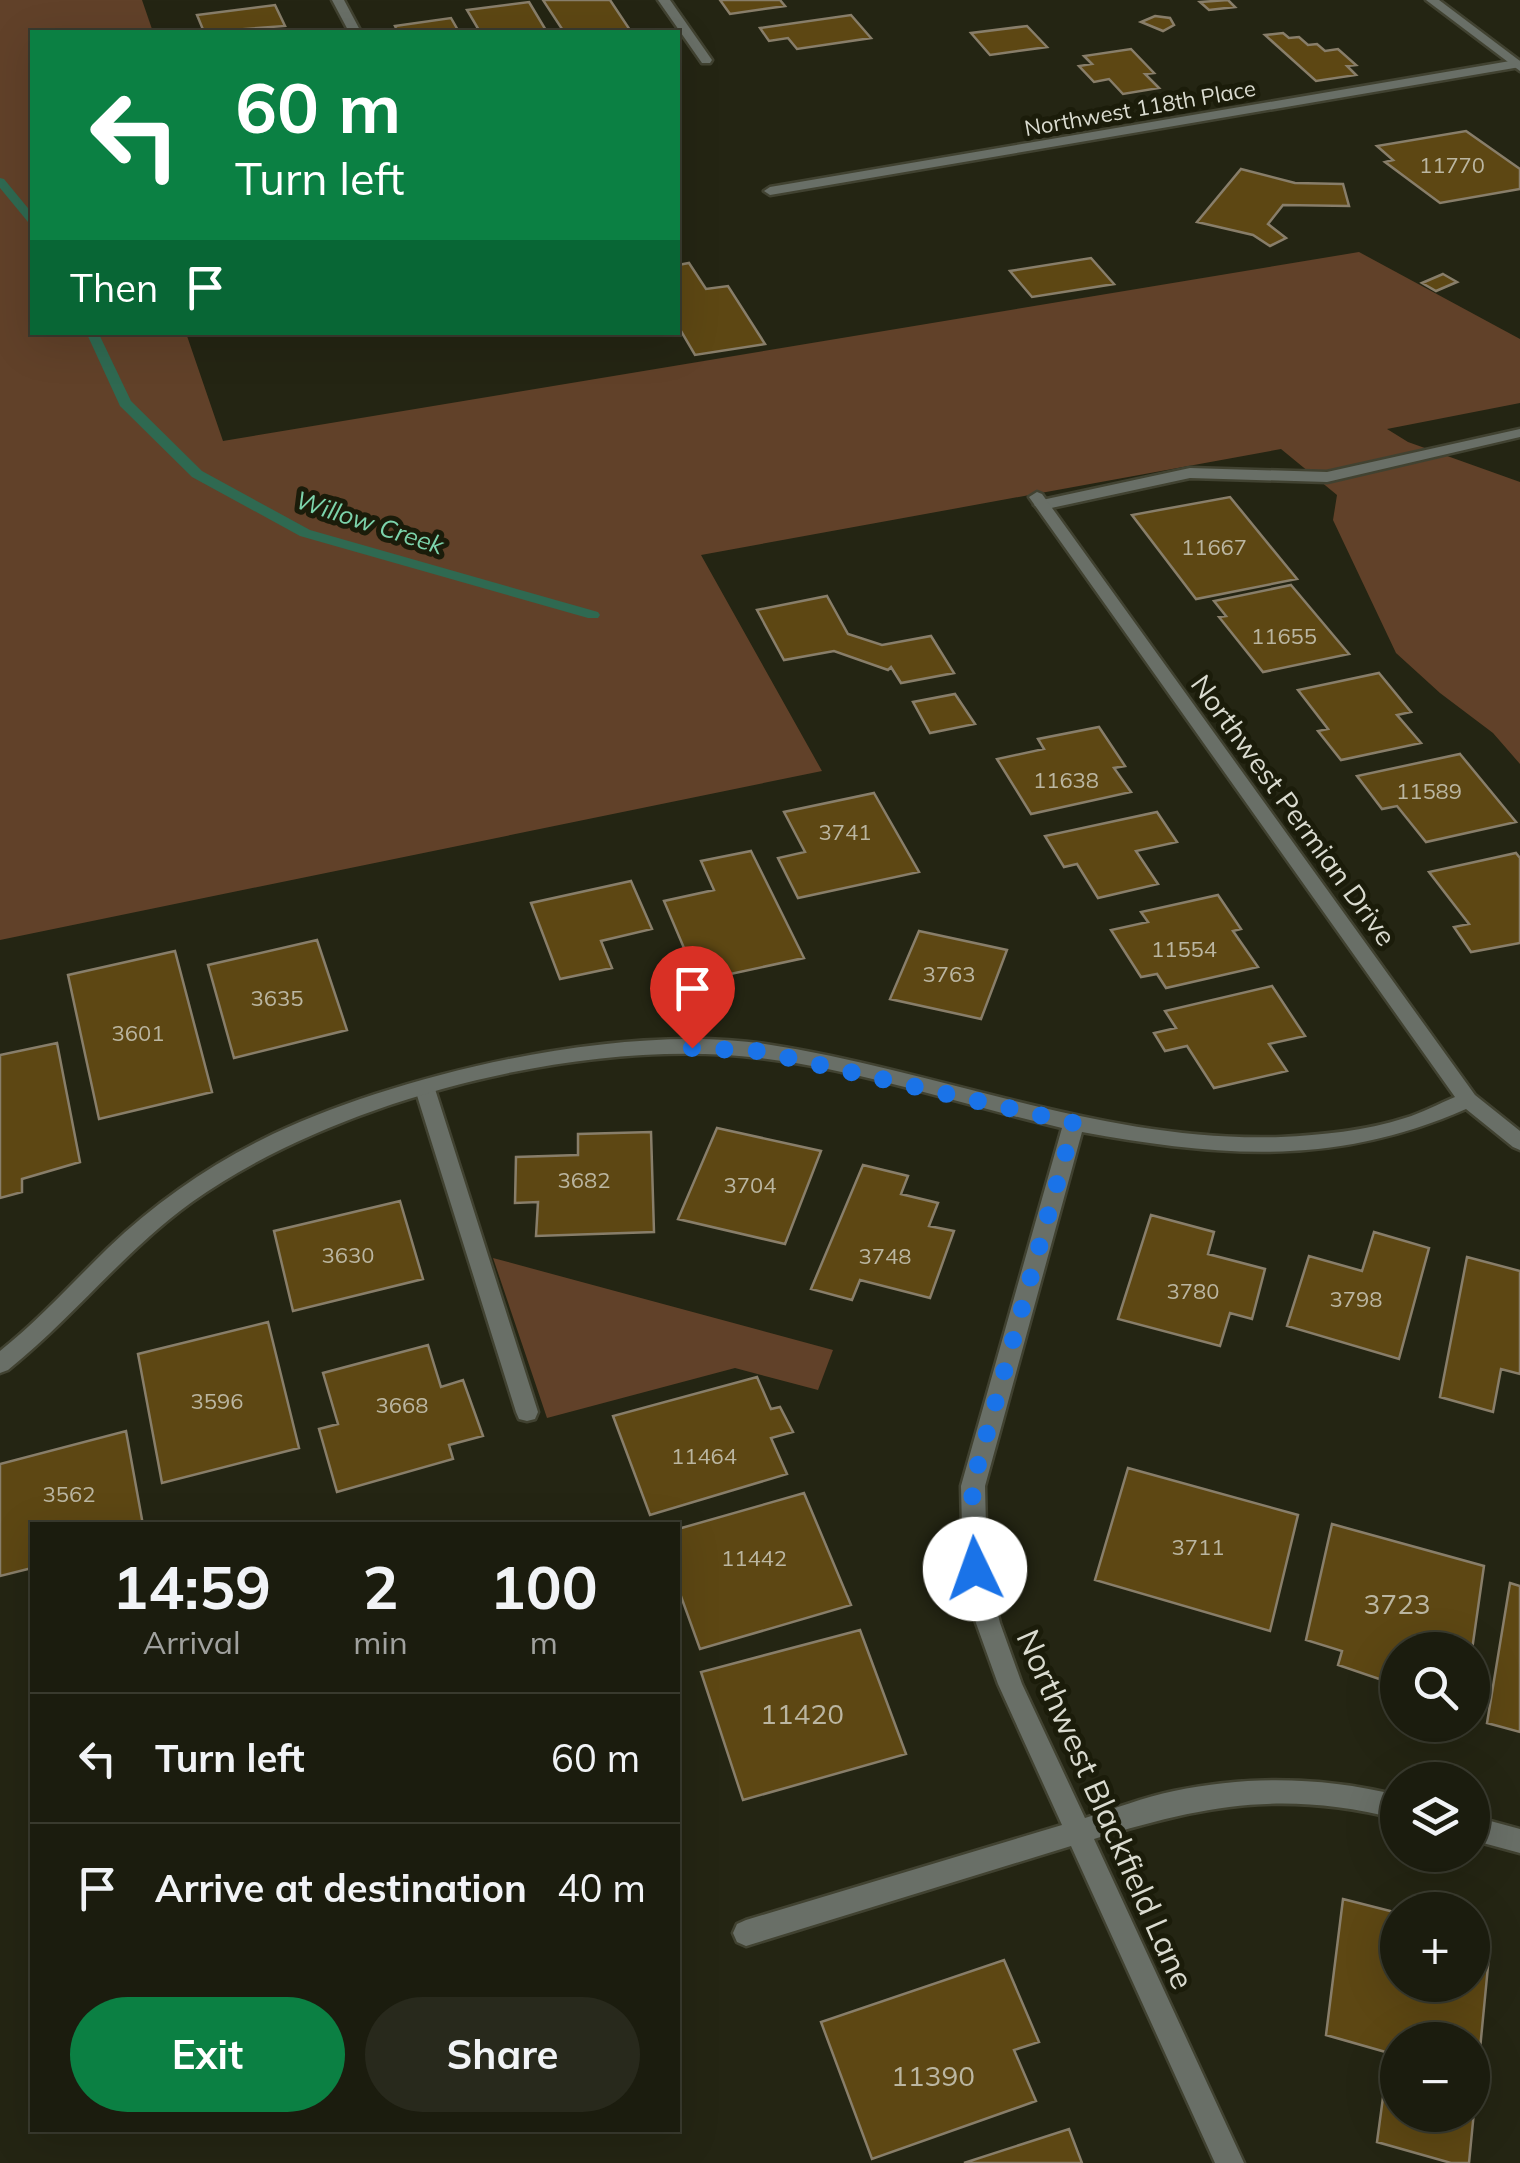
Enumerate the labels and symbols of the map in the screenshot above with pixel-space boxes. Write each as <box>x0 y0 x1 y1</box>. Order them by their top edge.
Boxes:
street label: Northwest 118th Place <box>1022 74 1258 142</box>
house number: 11770 <box>1419 151 1485 179</box>
water label: Willow Creek <box>292 483 449 561</box>
house number: 11667 <box>1181 533 1247 561</box>
house number: 11655 <box>1251 622 1317 650</box>
street label: Northwest Permian Drive <box>1184 668 1404 952</box>
house number: 11638 <box>1033 766 1099 794</box>
house number: 11589 <box>1396 777 1462 805</box>
house number: 3741 <box>819 818 871 846</box>
house number: 11554 <box>1151 935 1217 963</box>
pin <box>650 946 735 1049</box>
house number: 3763 <box>923 960 975 988</box>
house number: 3635 <box>251 984 303 1012</box>
house number: 3601 <box>112 1019 164 1047</box>
house number: 3682 <box>558 1166 610 1194</box>
house number: 3704 <box>724 1171 776 1199</box>
house number: 3630 <box>322 1241 374 1269</box>
house number: 3748 <box>859 1242 911 1270</box>
house number: 3780 <box>1167 1277 1219 1305</box>
house number: 3798 <box>1330 1285 1382 1313</box>
house number: 3596 <box>191 1387 243 1415</box>
house number: 3668 <box>376 1391 428 1419</box>
house number: 11464 <box>671 1442 737 1470</box>
house number: 3562 <box>43 1480 95 1508</box>
position arrow <box>923 1517 1027 1621</box>
house number: 3711 <box>1172 1533 1224 1561</box>
house number: 11442 <box>721 1544 787 1572</box>
house number: 3723 <box>1363 1586 1431 1621</box>
street label: Northwest Blackfield Lane <box>1009 1623 1203 1995</box>
house number: 11420 <box>760 1696 844 1731</box>
house number: 11390 <box>891 2058 975 2093</box>

